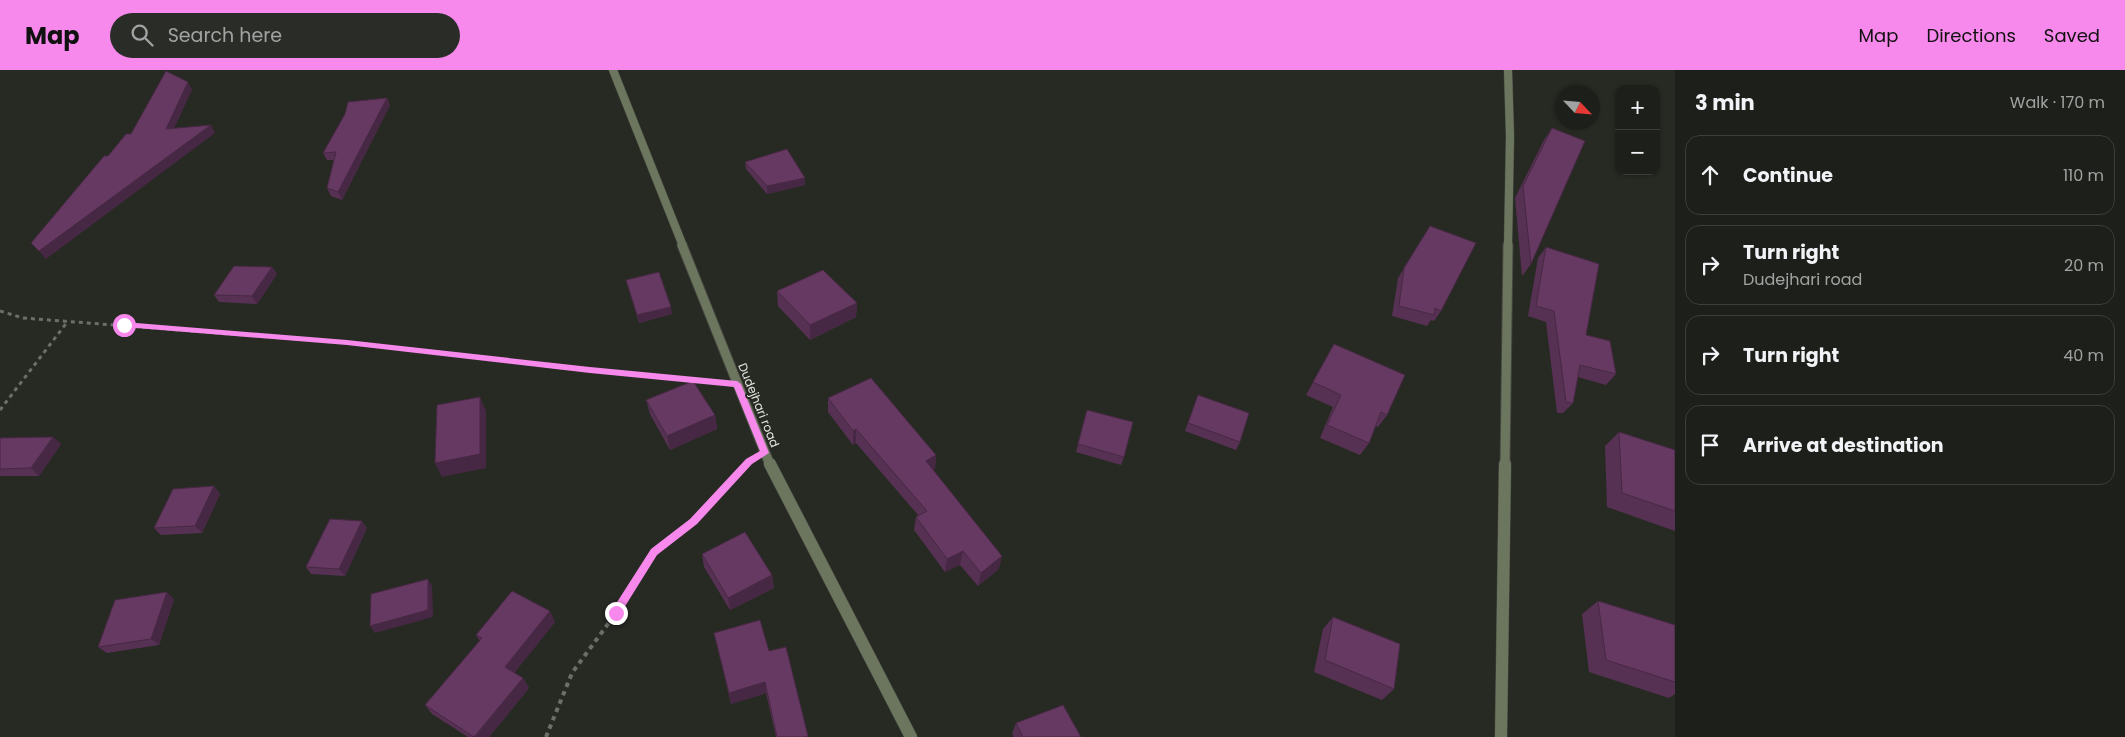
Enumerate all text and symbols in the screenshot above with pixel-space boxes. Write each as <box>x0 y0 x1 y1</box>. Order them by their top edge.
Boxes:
search box <box>110 13 460 58</box>
text: Map <box>25 19 80 52</box>
icon: search <box>128 21 156 49</box>
text: Search here <box>168 22 282 49</box>
text: Map <box>1859 23 1898 48</box>
text: Directions <box>1926 23 2016 48</box>
text: Saved <box>2044 23 2100 48</box>
north arrow <box>1555 85 1600 130</box>
map controls <box>1615 85 1660 175</box>
button: + <box>1615 85 1660 130</box>
text: 3 min <box>1695 88 1755 117</box>
text: Walk · 170 m <box>2010 91 2105 114</box>
button: − <box>1615 130 1660 175</box>
icon: ahead <box>1696 161 1724 189</box>
text: Continue <box>1743 162 1833 189</box>
text: 110 m <box>2063 164 2104 187</box>
text: Turn right <box>1743 239 1839 266</box>
icon: right <box>1696 251 1724 279</box>
text: 20 m <box>2064 254 2104 277</box>
text: Dudejhari road <box>1743 268 1862 291</box>
route start <box>113 314 136 337</box>
icon: right <box>1696 341 1724 369</box>
text: Turn right <box>1743 342 1839 369</box>
text: 40 m <box>2063 344 2104 367</box>
street label: Dudejhari road <box>734 360 784 450</box>
icon: arrive <box>1696 431 1724 459</box>
text: Arrive at destination <box>1743 432 1944 459</box>
route end <box>605 602 628 625</box>

